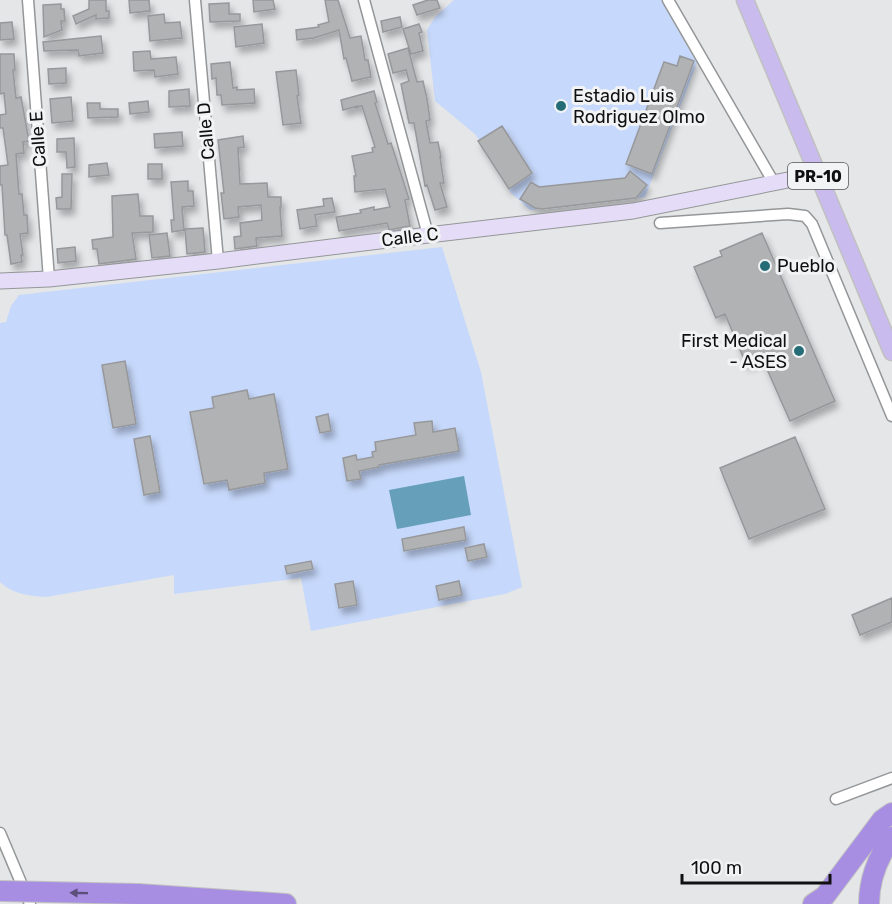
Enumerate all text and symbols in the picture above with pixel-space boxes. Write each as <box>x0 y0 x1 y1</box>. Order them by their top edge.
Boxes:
place label: Estadio Luis Rodriguez Olmo <box>573 85 705 128</box>
marker: Estadio Luis Rodriguez Olmo <box>554 99 568 113</box>
street label: Calle D <box>193 101 219 161</box>
street label: Calle E <box>25 110 51 168</box>
road number: PR-10 <box>788 163 848 189</box>
street label: Calle C <box>380 223 440 251</box>
place label: Pueblo <box>777 255 835 277</box>
marker: Pueblo <box>758 259 772 273</box>
place label: First Medical - ASES <box>681 330 787 373</box>
marker: First Medical - ASES <box>792 344 806 358</box>
scale bar <box>682 847 830 885</box>
text: 100 m <box>691 857 742 879</box>
one-way arrow <box>70 888 89 898</box>

